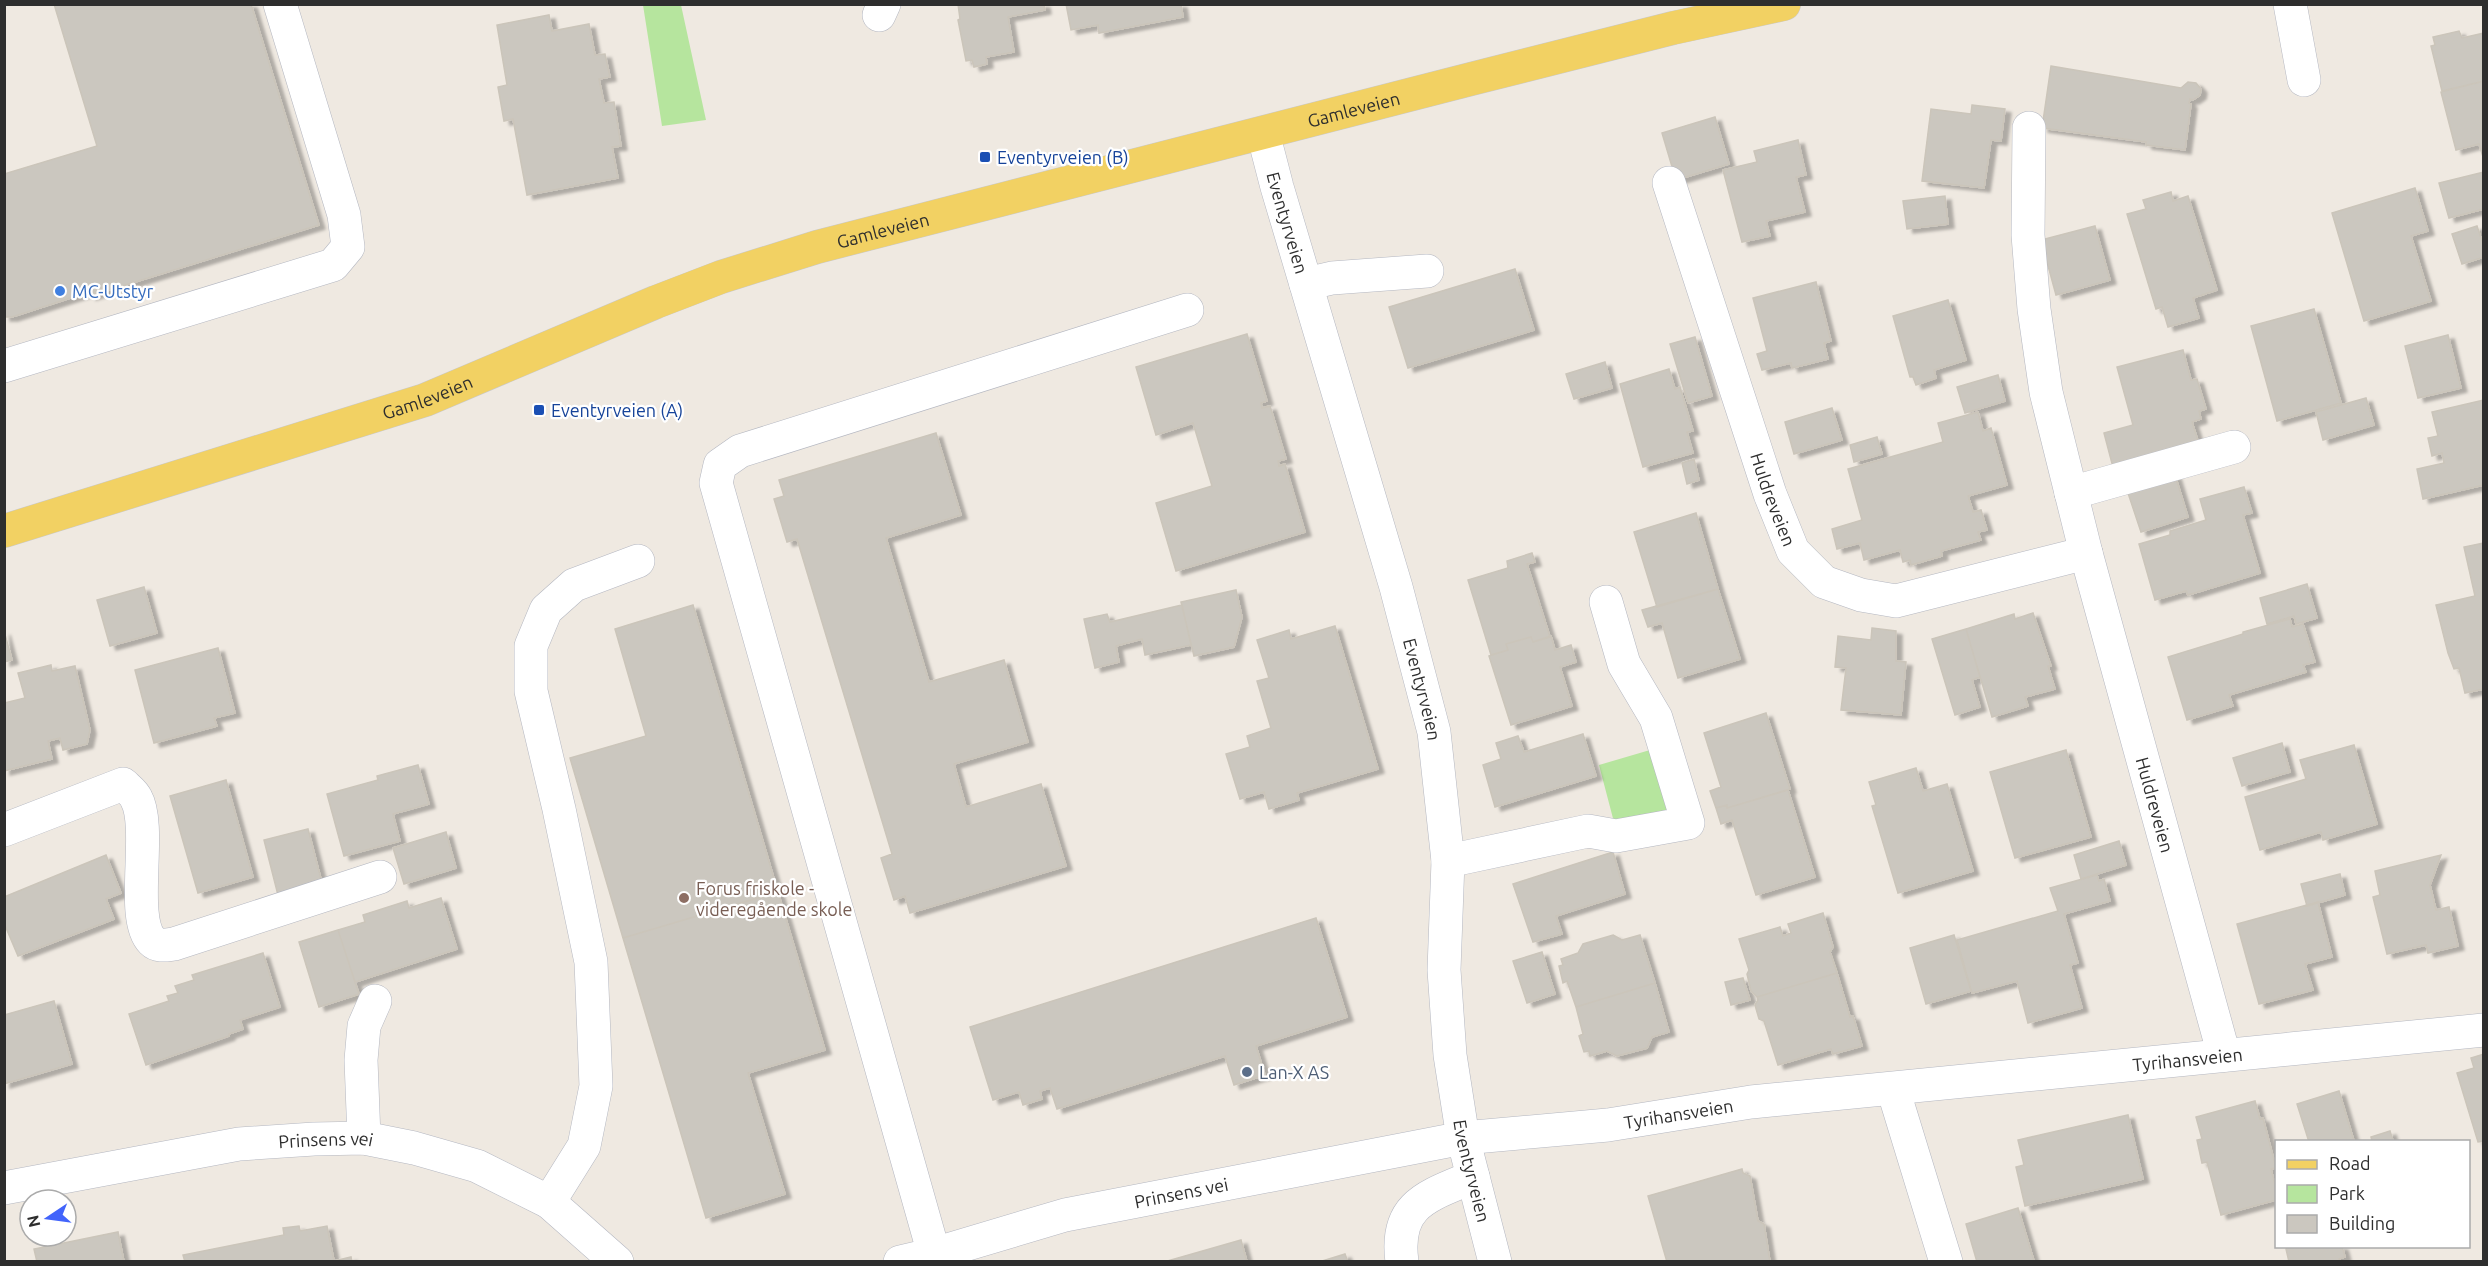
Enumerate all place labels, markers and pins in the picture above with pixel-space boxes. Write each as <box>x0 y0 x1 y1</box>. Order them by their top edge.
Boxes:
place label: Eventyrveien (B) <box>997 147 1129 168</box>
marker: Eventyrveien (B) <box>978 150 992 164</box>
place label: MC-Utstyr <box>72 281 154 301</box>
marker: MC-Utstyr <box>53 284 67 298</box>
place label: Eventyrveien (A) <box>551 400 683 421</box>
marker: Eventyrveien (A) <box>532 403 546 417</box>
place label: Forus friskole - videregående skole <box>696 878 853 919</box>
marker: Forus friskole - videregående skole <box>677 891 691 905</box>
place label: Lan-X AS <box>1259 1062 1329 1082</box>
marker: Lan-X AS <box>1240 1065 1254 1079</box>

